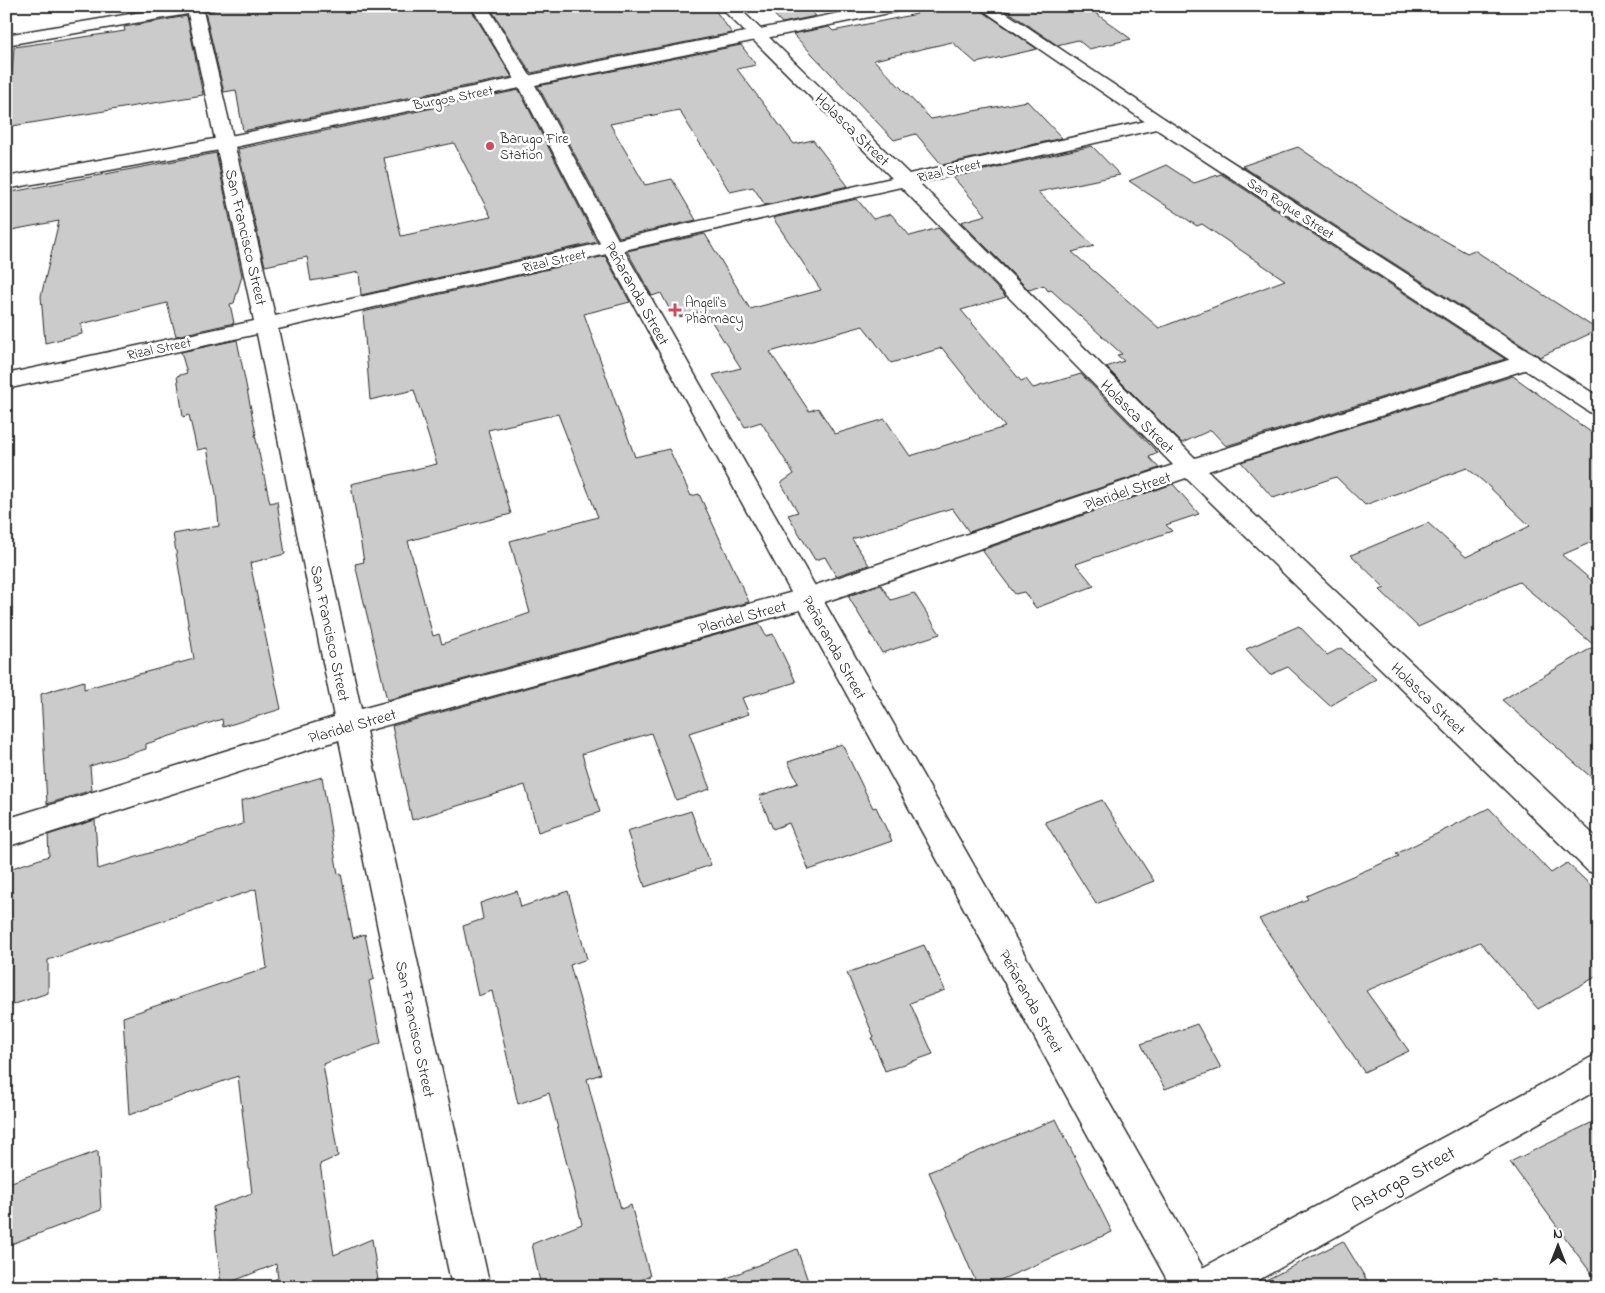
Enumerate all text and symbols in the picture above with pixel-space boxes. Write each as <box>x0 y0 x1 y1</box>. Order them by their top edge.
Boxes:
street label: Burgos Street <box>410 80 496 118</box>
street label: Holasca Street <box>808 88 895 173</box>
place label: Barugo Fire Station <box>499 129 569 166</box>
marker: Barugo Fire Station <box>484 140 496 152</box>
street label: Rizal Street <box>915 154 984 189</box>
street label: San Francisco Street <box>218 167 273 309</box>
street label: San Roque Street <box>1242 173 1338 246</box>
street label: Peñaranda Street <box>598 238 675 351</box>
street label: Rizal Street <box>520 244 589 279</box>
place label: Angeli's Pharmacy <box>685 293 743 331</box>
marker: Angeli's Pharmacy <box>669 304 681 316</box>
street label: Rizal Street <box>125 332 193 366</box>
street label: Holasca Street <box>1094 375 1180 461</box>
street label: Plaridel Street <box>1081 466 1175 518</box>
street label: San Francisco Street <box>303 563 355 705</box>
street label: Peñaranda Street <box>795 592 872 705</box>
street label: Plaridel Street <box>696 594 790 641</box>
street label: Holasca Street <box>1384 657 1471 742</box>
street label: Plaridel Street <box>306 703 400 751</box>
street label: Peñaranda Street <box>992 946 1069 1059</box>
street label: San Francisco Street <box>388 959 440 1101</box>
street label: Astorga Street <box>1347 1140 1463 1222</box>
north arrow <box>1532 1220 1582 1270</box>
text: N <box>1553 1224 1563 1245</box>

